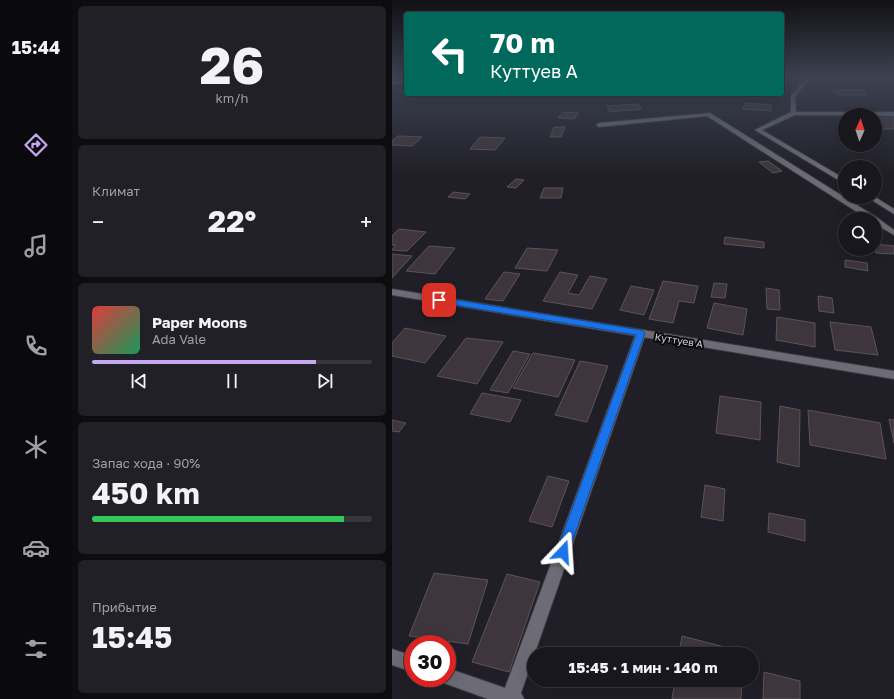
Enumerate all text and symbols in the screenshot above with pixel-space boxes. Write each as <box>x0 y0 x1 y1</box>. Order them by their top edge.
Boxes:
text: 70 m <box>490 26 555 59</box>
icon: left <box>424 28 476 80</box>
text: 26 <box>200 33 264 95</box>
text: 15:44 <box>12 36 60 58</box>
text: Куттуев А <box>490 60 578 82</box>
text: km/h <box>215 90 249 106</box>
north arrow <box>838 108 882 152</box>
map controls <box>838 108 882 256</box>
icon: directions <box>22 131 50 159</box>
button: sound <box>838 160 882 204</box>
text: Климат <box>92 183 140 199</box>
text: 22° <box>208 203 256 239</box>
text: − <box>92 208 104 235</box>
text: + <box>360 208 372 235</box>
button: search <box>838 212 882 256</box>
icon: music <box>22 232 50 260</box>
pin <box>422 283 456 317</box>
icon: arrive <box>428 289 450 311</box>
text: Paper Moons <box>152 313 247 331</box>
street label: Куттуев А <box>654 330 704 350</box>
text: Ada Vale <box>152 331 206 347</box>
icon: phone <box>22 332 50 360</box>
icon: previous <box>128 370 150 392</box>
icon: pause <box>221 370 243 392</box>
icon: next <box>314 370 336 392</box>
icon: climate <box>22 433 50 461</box>
text: Запас хода · 90% <box>92 455 200 471</box>
text: 450 km <box>92 475 200 511</box>
position arrow <box>542 531 584 573</box>
icon: car <box>22 534 50 562</box>
text: Прибытие <box>92 599 157 615</box>
text: 15:45 <box>92 619 172 655</box>
icon: filters <box>22 635 50 663</box>
speed limit sign: 30 <box>404 635 456 687</box>
text: 15:45 · 1 мин · 140 m <box>568 658 718 676</box>

